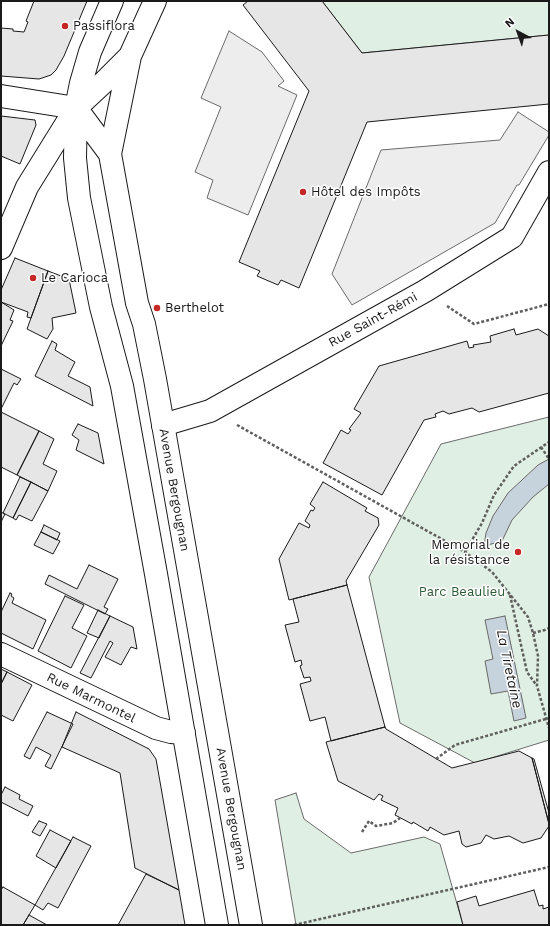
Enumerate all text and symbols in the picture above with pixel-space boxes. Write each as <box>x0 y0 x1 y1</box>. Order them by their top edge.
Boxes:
north arrow <box>498 12 538 52</box>
text: N <box>502 15 517 30</box>
place label: Passiflora <box>73 18 135 34</box>
marker: Passiflora <box>60 21 70 31</box>
place label: Hôtel des Impôts <box>311 184 421 200</box>
marker: Hôtel des Impôts <box>298 187 308 197</box>
place label: Le Carioca <box>41 270 108 286</box>
marker: Le Carioca <box>28 273 38 283</box>
street label: Rue Saint-Rémi <box>326 289 420 351</box>
place label: Berthelot <box>165 300 224 316</box>
marker: Berthelot <box>152 303 162 313</box>
street label: Avenue Bergougnan <box>156 427 192 553</box>
place label: Memorial de la résistance <box>429 537 510 568</box>
marker: Memorial de la résistance <box>513 547 523 557</box>
park label: Parc Beaulieu <box>419 584 505 600</box>
water label: La Tiretaine <box>492 628 526 710</box>
street label: Rue Marmontel <box>44 670 138 726</box>
street label: Avenue Bergougnan <box>213 746 249 872</box>

